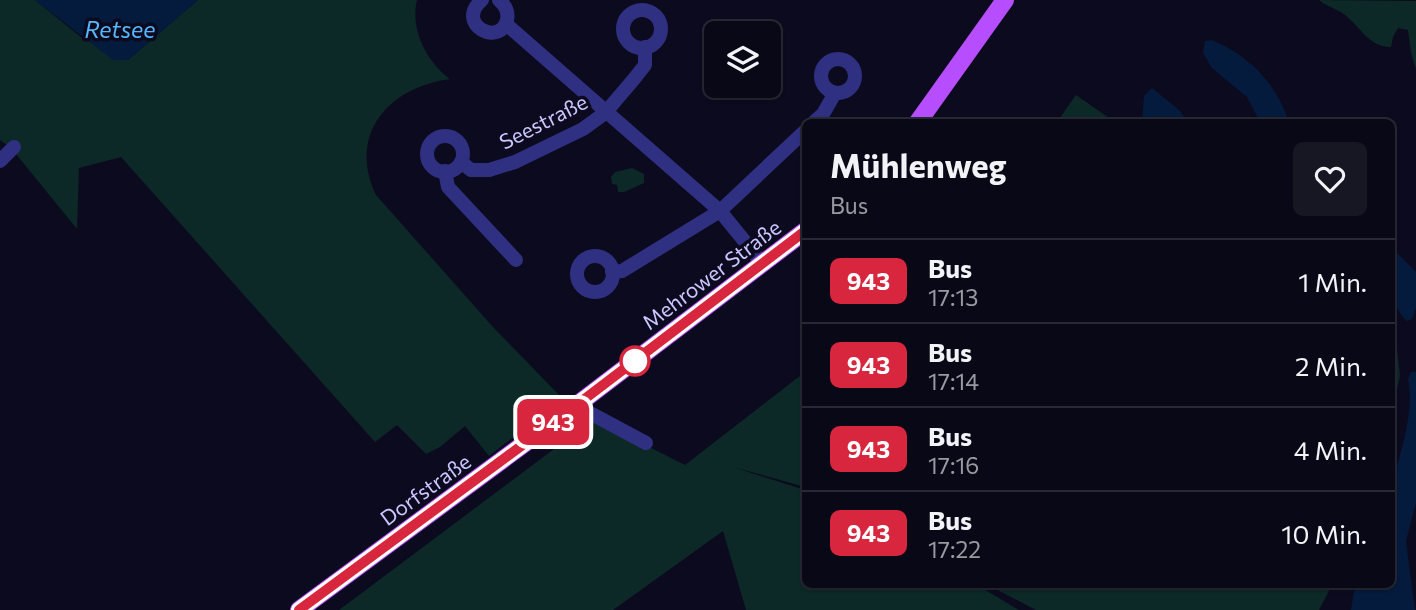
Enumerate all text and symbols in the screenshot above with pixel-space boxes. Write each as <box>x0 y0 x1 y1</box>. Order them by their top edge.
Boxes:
water label: Retsee <box>85 15 155 43</box>
map controls <box>704 21 781 98</box>
button: layers <box>704 21 781 98</box>
street label: Seestraße <box>495 88 591 154</box>
button: heart <box>1293 142 1367 216</box>
text: Mühlenweg <box>830 144 1007 185</box>
text: Bus <box>830 191 868 219</box>
street label: Mehrower Straße <box>637 214 785 334</box>
text: Bus <box>928 252 972 283</box>
text: 943 <box>847 266 890 295</box>
text: 1 Min. <box>1298 266 1367 297</box>
text: 17:13 <box>928 283 978 311</box>
text: Bus <box>928 336 972 367</box>
unlabelled marker <box>620 346 650 376</box>
text: 943 <box>847 350 890 379</box>
text: 2 Min. <box>1295 350 1367 381</box>
text: 17:14 <box>928 367 979 395</box>
line badge: 943 <box>513 399 593 445</box>
text: 943 <box>531 407 575 436</box>
text: Bus <box>928 420 972 451</box>
text: 943 <box>847 434 890 463</box>
text: 4 Min. <box>1294 434 1367 465</box>
street label: Dorfstraße <box>375 448 475 530</box>
text: 17:16 <box>928 451 979 479</box>
text: Bus <box>928 504 972 535</box>
text: 943 <box>847 518 890 547</box>
text: 10 Min. <box>1281 518 1367 549</box>
text: 17:22 <box>928 535 981 563</box>

